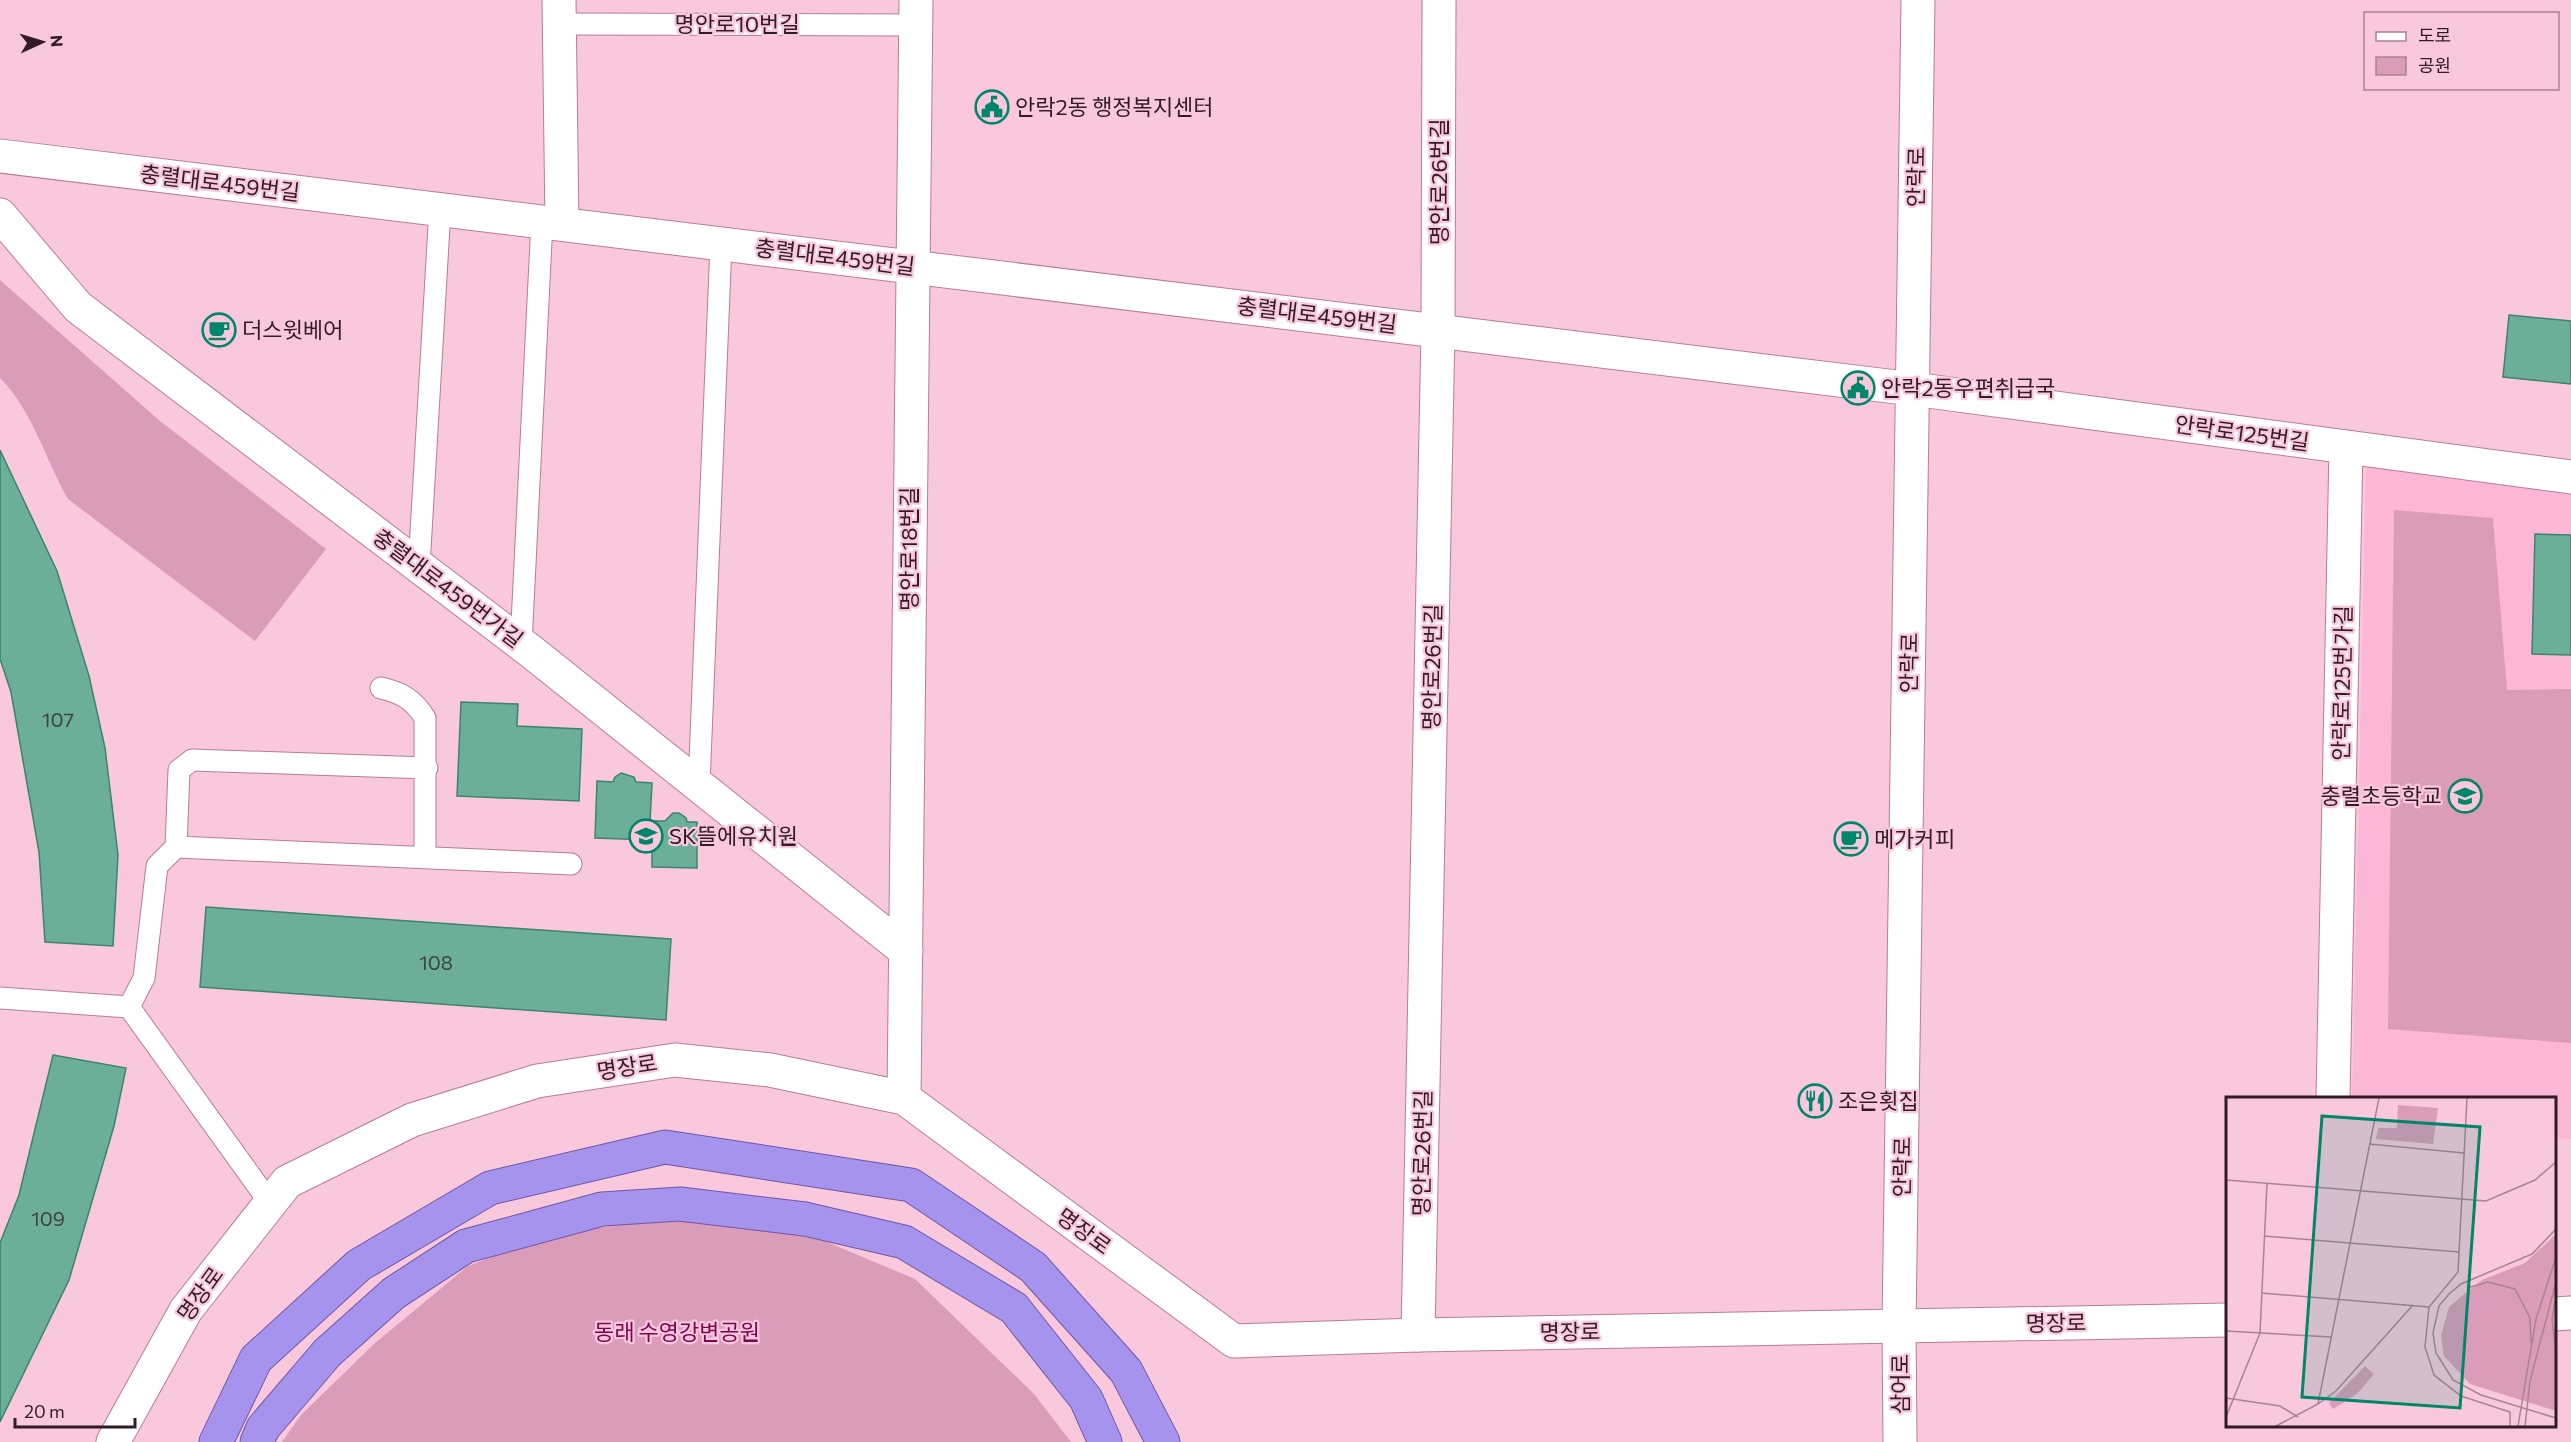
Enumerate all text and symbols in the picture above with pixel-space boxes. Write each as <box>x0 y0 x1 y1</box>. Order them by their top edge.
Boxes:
street label: 명안로10번길 <box>675 10 799 37</box>
north arrow <box>12 12 72 72</box>
legend <box>2364 12 2559 90</box>
text: 도로 <box>2418 24 2451 46</box>
text: N <box>48 34 67 48</box>
text: 공원 <box>2418 54 2451 76</box>
public building icon: 안락2동 행정복지센터 <box>974 89 1010 125</box>
place label: 안락2동 행정복지센터 <box>1015 93 1214 120</box>
street label: 명안로26번길 <box>1425 119 1452 245</box>
street label: 안락로 <box>1901 146 1930 208</box>
street label: 충렬대로459번길 <box>139 159 301 206</box>
street label: 충렬대로459번길 <box>754 233 916 280</box>
street label: 충렬대로459번길 <box>1236 291 1398 338</box>
cafe icon: 더스윗베어 <box>201 312 237 348</box>
place label: 더스윗베어 <box>242 316 343 343</box>
public building icon: 안락2동우편취급국 <box>1840 370 1876 406</box>
place label: 안락2동우편취급국 <box>1881 374 2055 401</box>
street label: 안락로125번길 <box>2173 410 2311 455</box>
street label: 명안로18번길 <box>895 487 922 611</box>
street label: 충렬대로459번가길 <box>368 522 529 653</box>
street label: 명안로26번길 <box>1417 603 1446 731</box>
street label: 안락로125번가길 <box>2327 605 2356 761</box>
street label: 안락로 <box>1894 632 1923 694</box>
house number: 107 <box>42 707 74 731</box>
school or university icon: 충렬초등학교 <box>2447 778 2483 814</box>
place label: 충렬초등학교 <box>2321 782 2442 809</box>
school or university icon: SK뜰에유치원 <box>628 818 664 854</box>
cafe icon: 메가커피 <box>1833 821 1869 857</box>
place label: SK뜰에유치원 <box>669 822 798 849</box>
place label: 메가커피 <box>1874 825 1955 852</box>
house number: 108 <box>419 950 453 974</box>
street label: 명장로 <box>595 1048 659 1085</box>
restaurant icon: 조은횟집 <box>1797 1083 1833 1119</box>
place label: 조은횟집 <box>1838 1087 1919 1114</box>
street label: 명안로26번길 <box>1407 1089 1436 1217</box>
inset map <box>2226 1097 2556 1427</box>
street label: 안락로 <box>1887 1136 1916 1198</box>
street label: 명장로 <box>1052 1202 1117 1259</box>
house number: 109 <box>31 1206 65 1230</box>
street label: 명장로 <box>171 1261 228 1326</box>
street label: 명장로 <box>2025 1308 2087 1337</box>
street label: 명장로 <box>1539 1317 1601 1346</box>
park label: 동래 수영강변공원 <box>594 1318 760 1345</box>
street label: 삼어로 <box>1886 1354 1913 1414</box>
scale bar <box>15 1391 135 1429</box>
text: 20 m <box>24 1400 65 1422</box>

